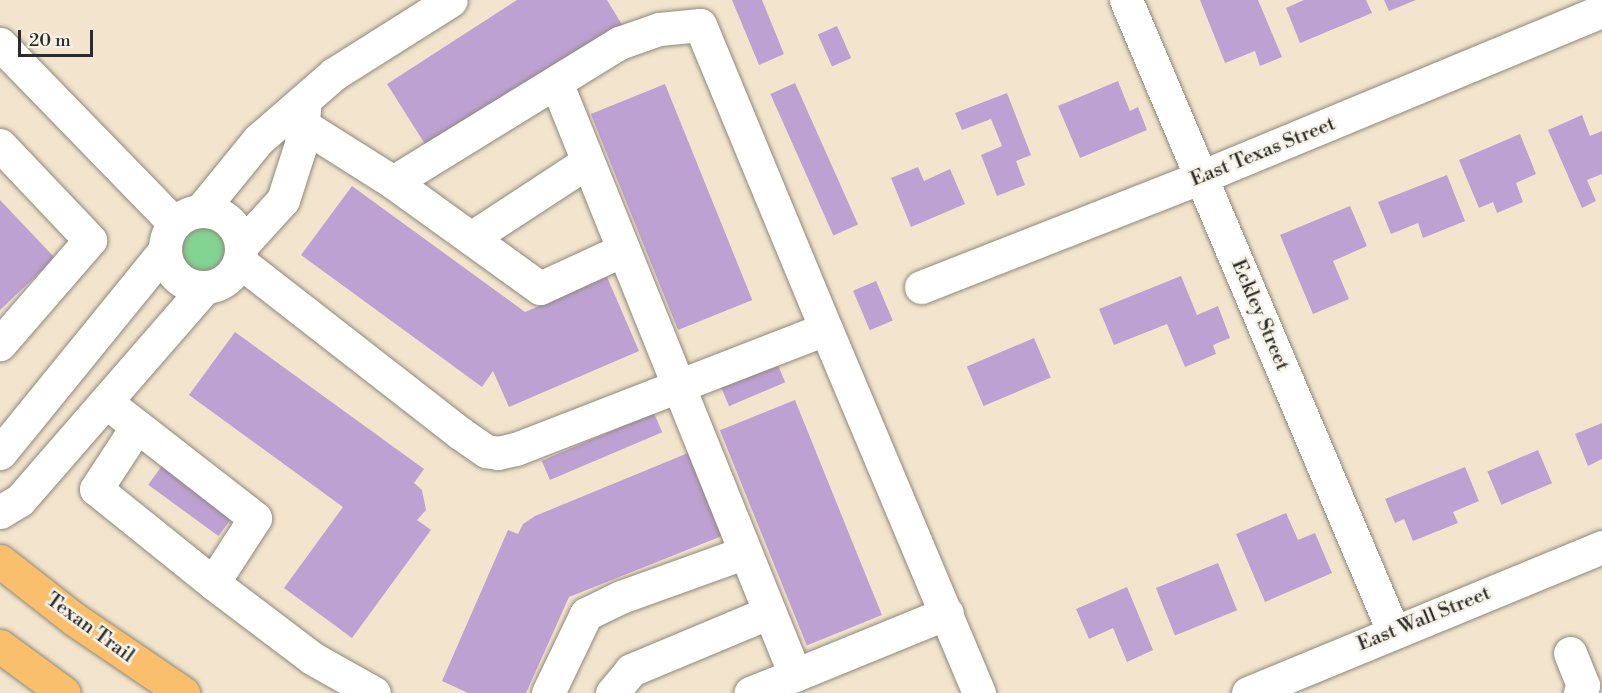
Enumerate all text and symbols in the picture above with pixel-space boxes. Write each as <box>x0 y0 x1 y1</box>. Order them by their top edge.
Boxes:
scale bar <box>21 18 96 56</box>
text: 20 m <box>29 29 71 52</box>
street label: East Texas Street <box>1187 112 1339 192</box>
street label: Eckley Street <box>1226 256 1294 374</box>
street label: East Wall Street <box>1354 581 1494 657</box>
street label: Texan Trail <box>41 588 139 668</box>

